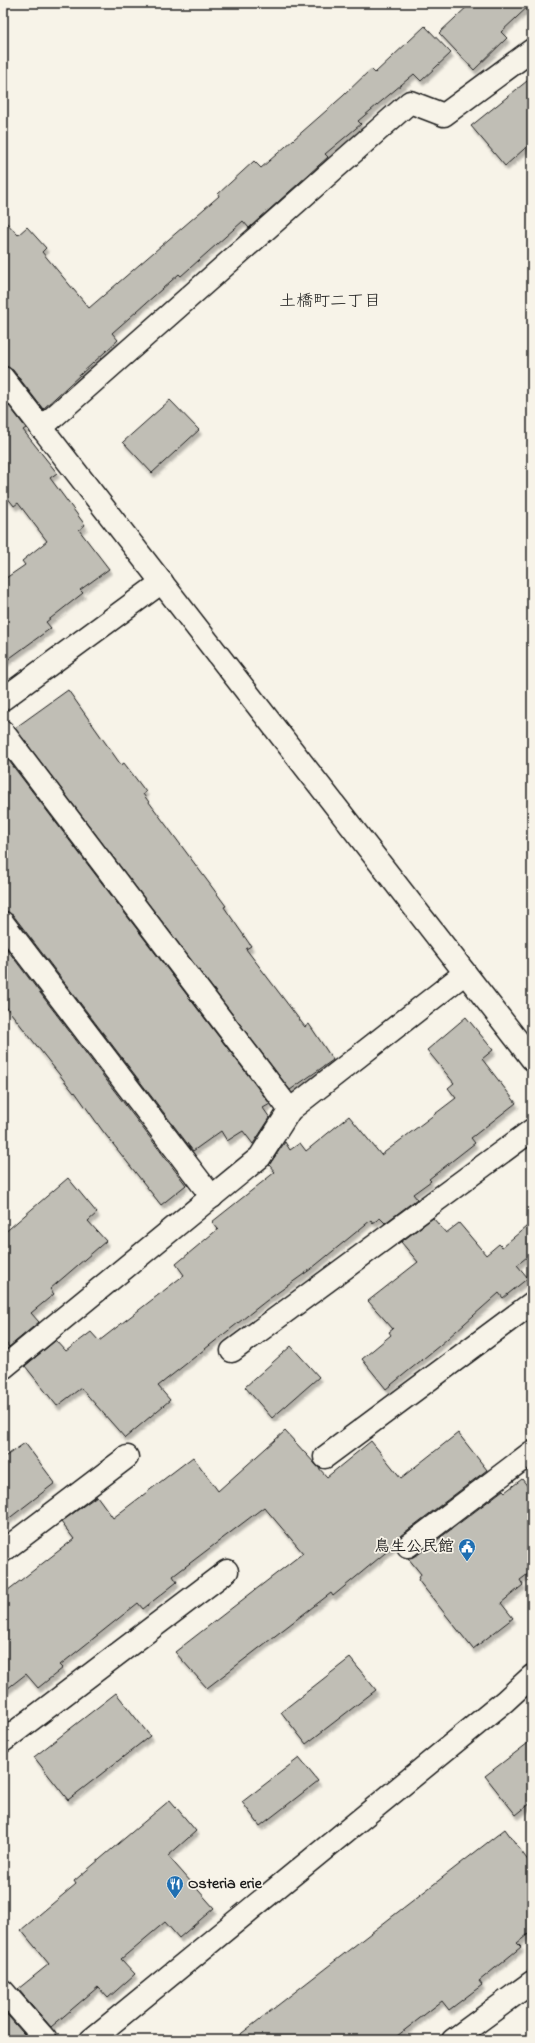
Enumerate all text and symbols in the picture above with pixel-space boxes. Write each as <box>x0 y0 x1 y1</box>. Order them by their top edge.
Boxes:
district label: 土橋町二丁目 <box>279 289 381 314</box>
place label: 鳥生公民館 <box>374 1535 454 1559</box>
public building icon: 鳥生公民館 <box>457 1537 477 1562</box>
place label: Osteria erie <box>188 1872 263 1896</box>
restaurant icon: Osteria erie <box>165 1874 185 1899</box>

